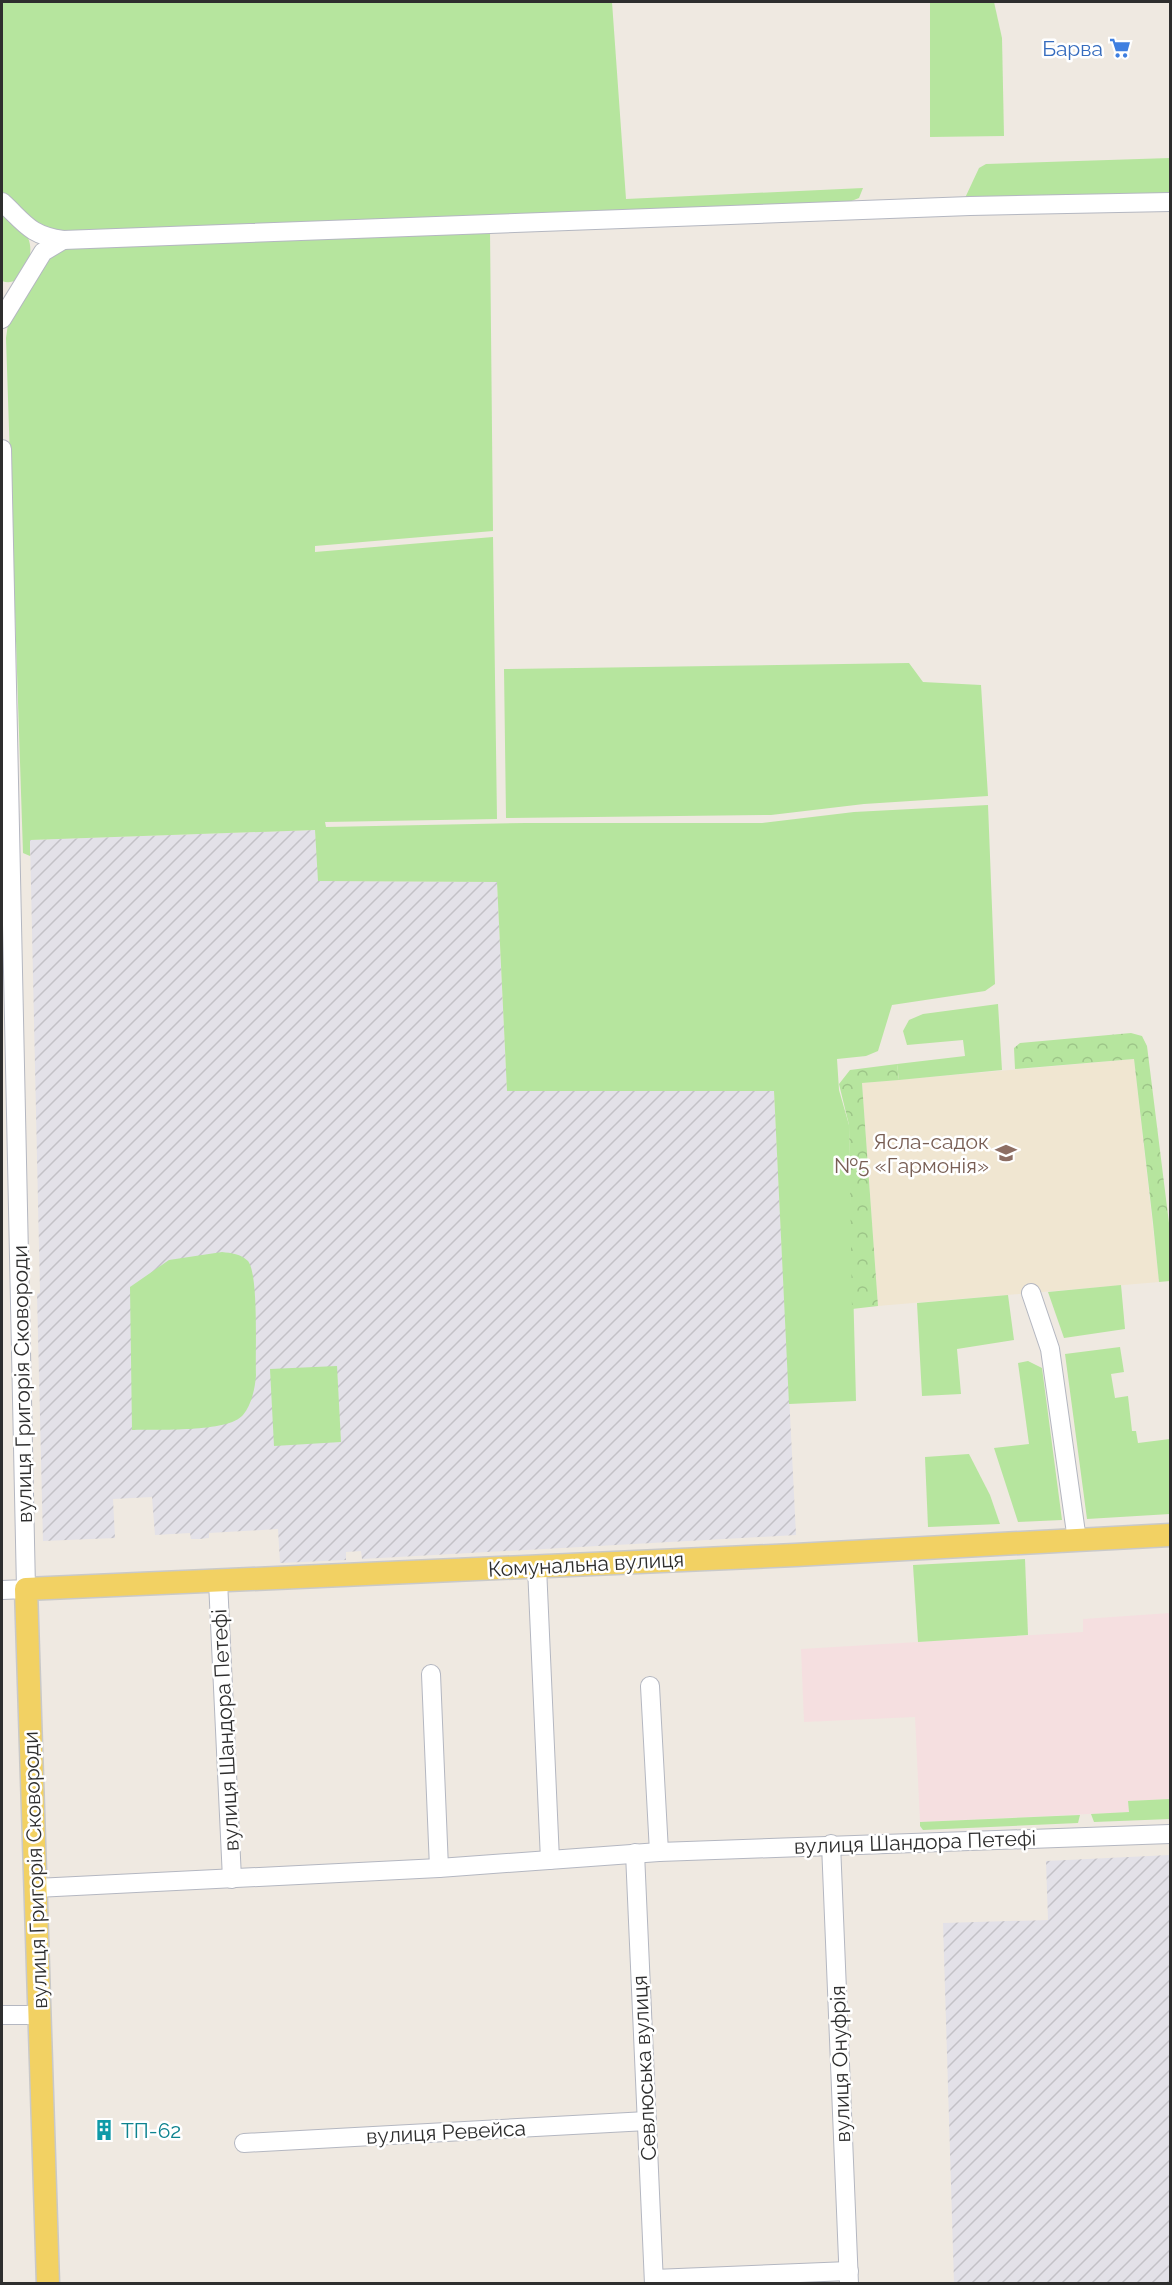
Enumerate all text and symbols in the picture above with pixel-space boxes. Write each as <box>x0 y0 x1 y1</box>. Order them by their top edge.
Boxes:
place label: Барва <box>1042 36 1103 61</box>
supermarket icon: Барва <box>1108 36 1132 60</box>
place label: Ясла-садок №5 «Гармонія» <box>834 1129 989 1178</box>
school or university icon: Ясла-садок №5 «Гармонія» <box>994 1141 1018 1165</box>
street label: вулиця Григорія Сковороди <box>7 1245 37 1523</box>
street label: Комунальна вулиця <box>487 1546 685 1582</box>
street label: вулиця Шандора Петефі <box>206 1608 244 1852</box>
street label: вулиця Григорія Сковороди <box>18 1731 52 2009</box>
street label: вулиця Шандора Петефі <box>793 1825 1037 1859</box>
street label: Севлюська вулиця <box>627 1975 661 2161</box>
street label: вулиця Онуфрія <box>825 1985 855 2143</box>
street label: вулиця Ревейса <box>366 2115 526 2149</box>
building icon: ТП-62 <box>92 2118 116 2142</box>
place label: ТП-62 <box>121 2118 181 2143</box>

